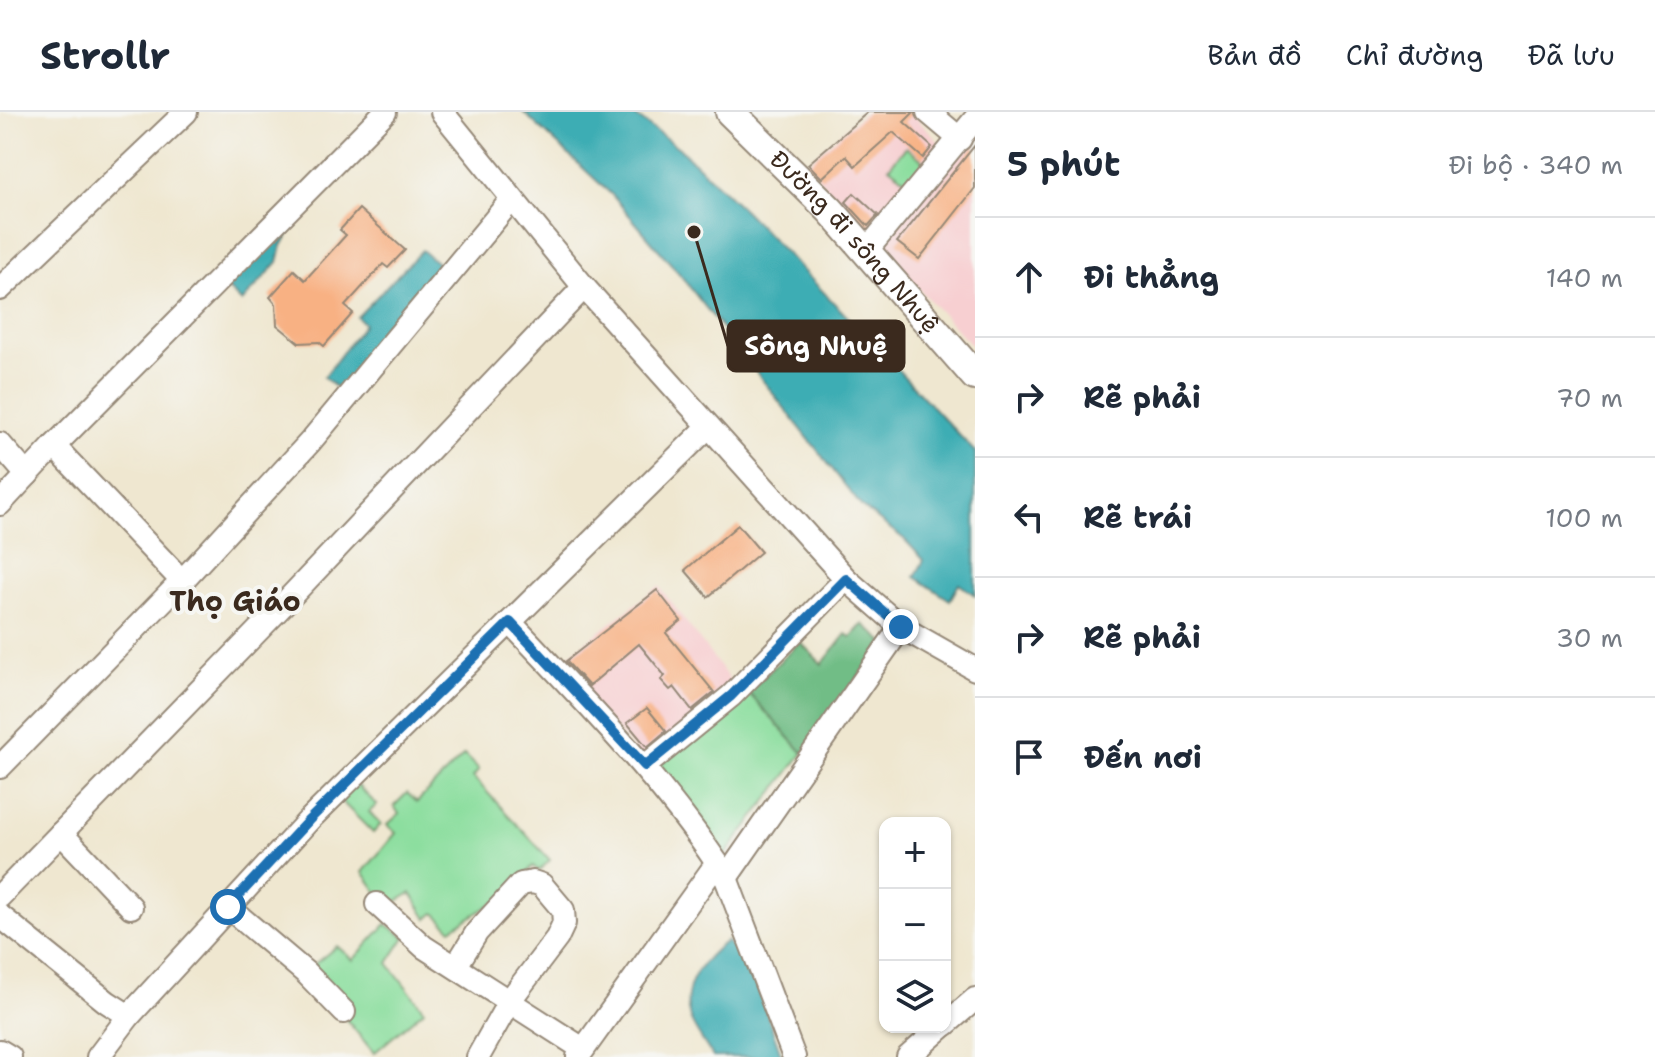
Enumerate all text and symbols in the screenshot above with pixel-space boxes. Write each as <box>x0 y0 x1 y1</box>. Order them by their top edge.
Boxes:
text: Strollr <box>40 30 170 81</box>
text: Bản đồ <box>1207 36 1302 74</box>
text: Chỉ đường <box>1346 36 1484 74</box>
text: Đã lưu <box>1528 36 1615 74</box>
text: 5 phút <box>1007 141 1120 187</box>
street label: Đường đi sông Nhuệ <box>763 144 946 340</box>
text: Đi bộ · 340 m <box>1448 147 1623 182</box>
icon: ahead <box>1007 255 1051 299</box>
text: Đi thẳng <box>1083 257 1219 298</box>
text: 140 m <box>1546 260 1623 295</box>
callout: Sông Nhuệ <box>728 321 904 371</box>
text: Sông Nhuệ <box>744 328 888 363</box>
icon: right <box>1007 375 1051 419</box>
text: Rẽ phải <box>1083 377 1201 418</box>
text: 70 m <box>1556 380 1623 415</box>
icon: left <box>1007 495 1051 539</box>
text: Rẽ trái <box>1083 497 1192 538</box>
text: 100 m <box>1545 500 1623 535</box>
district label: Thọ Giáo <box>169 582 301 620</box>
route end <box>883 609 919 645</box>
icon: right <box>1007 615 1051 659</box>
text: Rẽ phải <box>1083 617 1201 658</box>
text: 30 m <box>1556 620 1623 655</box>
icon: arrive <box>1007 735 1051 779</box>
text: Đến nơi <box>1083 737 1202 778</box>
map controls <box>879 817 951 1033</box>
button: + <box>879 817 951 889</box>
route start <box>210 889 246 925</box>
button: − <box>879 889 951 961</box>
button: layers <box>879 961 951 1033</box>

